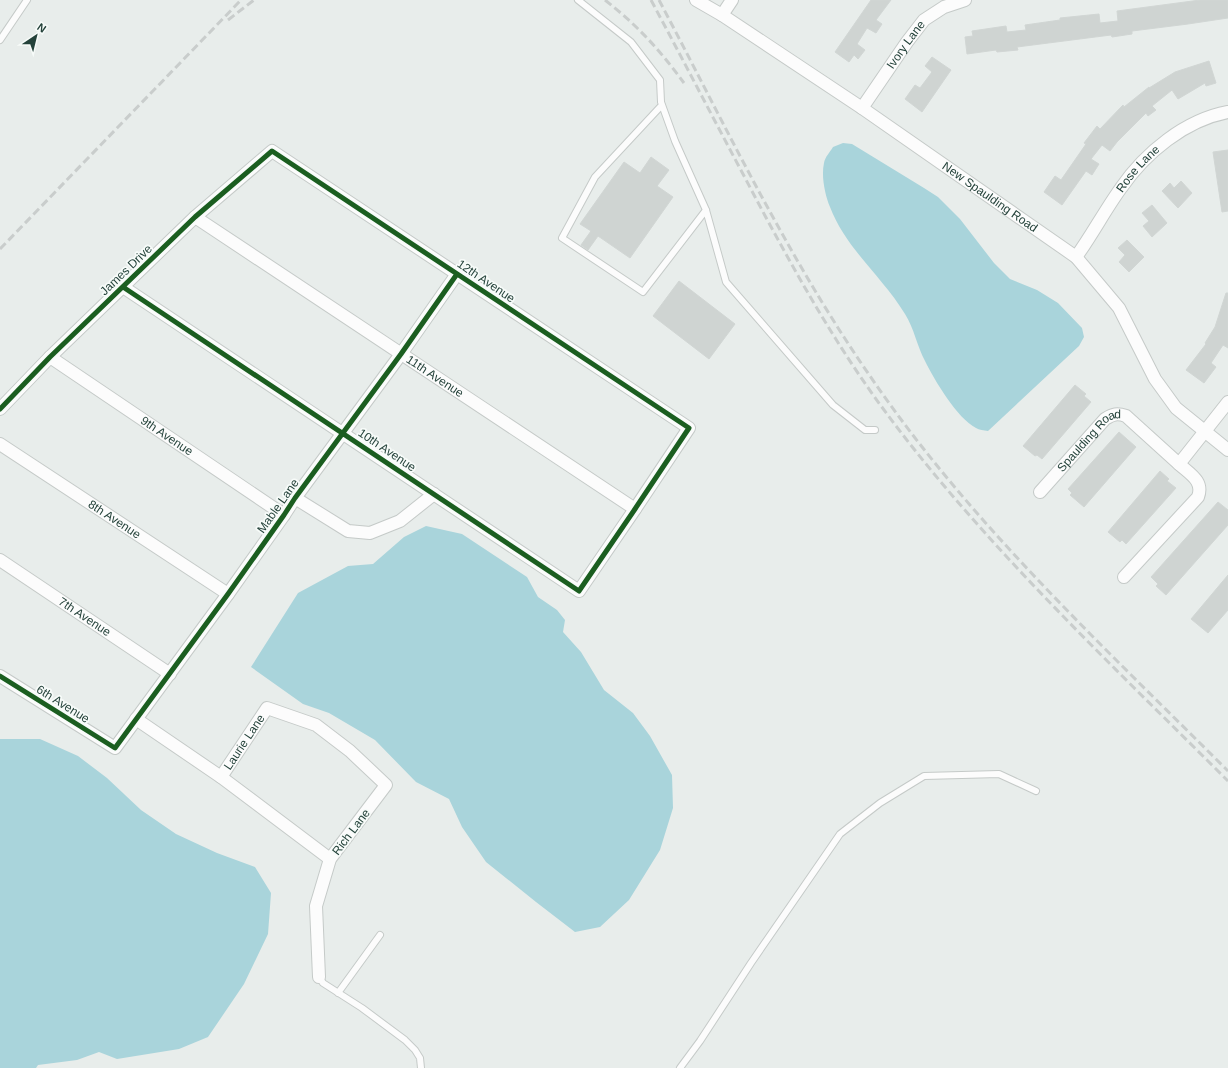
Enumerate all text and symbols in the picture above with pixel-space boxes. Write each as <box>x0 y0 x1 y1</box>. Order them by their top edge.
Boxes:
north arrow <box>16 16 56 56</box>
street label: Ivory Lane <box>884 18 928 72</box>
text: N <box>35 21 48 35</box>
street label: Rose Lane <box>1113 142 1162 195</box>
street label: New Spaulding Road <box>940 159 1040 235</box>
street label: James Drive <box>97 242 155 298</box>
street label: 12th Avenue <box>455 257 518 306</box>
street label: 11th Avenue <box>404 352 466 400</box>
street label: Spaulding Road <box>1054 407 1121 475</box>
street label: 9th Avenue <box>138 413 196 459</box>
street label: 10th Avenue <box>356 426 419 475</box>
street label: Mable Lane <box>254 476 302 536</box>
street label: 8th Avenue <box>86 497 144 542</box>
street label: 7th Avenue <box>56 594 114 639</box>
street label: 6th Avenue <box>34 682 92 726</box>
street label: Laurie Lane <box>221 711 268 772</box>
street label: Rich Lane <box>329 806 373 858</box>

